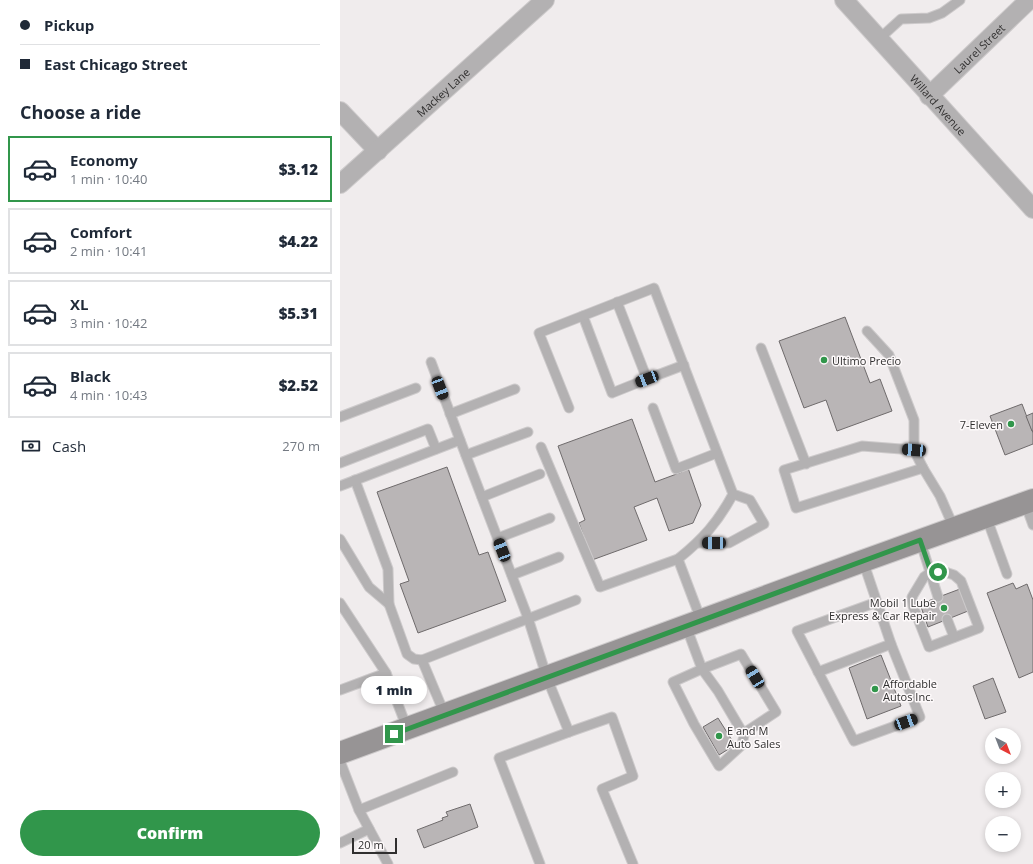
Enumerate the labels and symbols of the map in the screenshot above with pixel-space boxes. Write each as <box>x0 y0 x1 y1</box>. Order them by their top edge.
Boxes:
street label: Laurel Street <box>950 20 1008 76</box>
street label: Mackey Lane <box>413 64 472 120</box>
street label: Willard Avenue <box>907 71 970 138</box>
place label: Ultimo Precio <box>832 353 901 368</box>
marker: Ultimo Precio <box>819 355 829 365</box>
car <box>634 369 660 389</box>
car <box>430 375 450 401</box>
place label: 7-Eleven <box>960 417 1003 432</box>
marker: 7-Eleven <box>1006 419 1016 429</box>
car <box>902 443 926 457</box>
car <box>492 537 512 563</box>
car <box>702 537 726 549</box>
route start <box>929 563 947 581</box>
place label: Mobil 1 Lube Express & Car Repair <box>829 595 936 623</box>
marker: Mobil 1 Lube Express & Car Repair <box>939 603 949 613</box>
car <box>744 664 766 690</box>
callout: 1 min <box>361 676 427 704</box>
place label: Affordable Autos Inc. <box>883 676 937 704</box>
marker: Affordable Autos Inc. <box>870 684 880 694</box>
car <box>893 712 919 732</box>
place label: E and M Auto Sales <box>727 723 780 751</box>
route end <box>385 725 403 743</box>
north arrow <box>985 728 1021 764</box>
marker: E and M Auto Sales <box>714 731 724 741</box>
scale bar <box>352 836 397 855</box>

